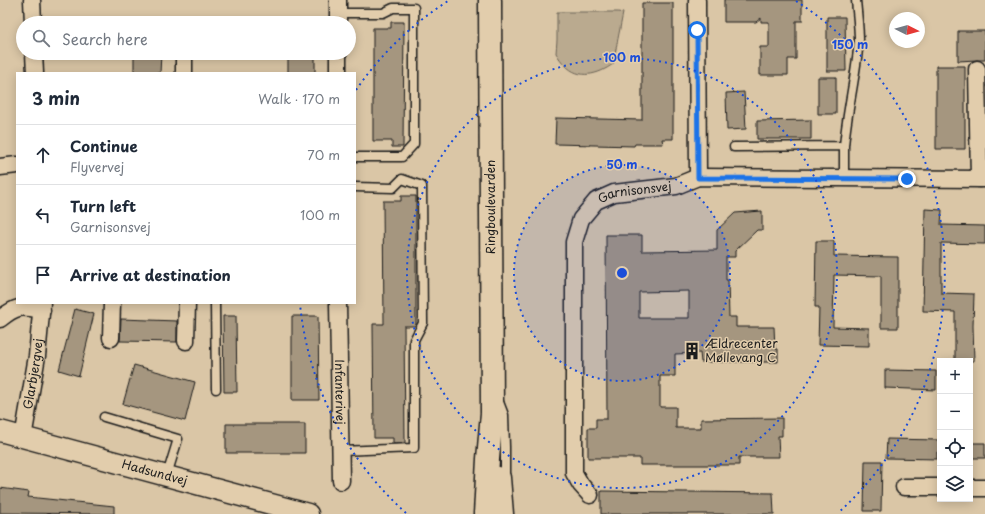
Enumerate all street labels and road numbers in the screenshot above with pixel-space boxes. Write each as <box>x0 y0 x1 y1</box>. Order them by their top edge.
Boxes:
street label: Ringboulevarden <box>481 160 499 254</box>
street label: Garnisonsvej <box>595 177 672 207</box>
street label: Glarbjergvej <box>18 338 47 410</box>
street label: Infanterivej <box>331 359 350 425</box>
street label: Hadsundvej <box>120 454 190 489</box>

